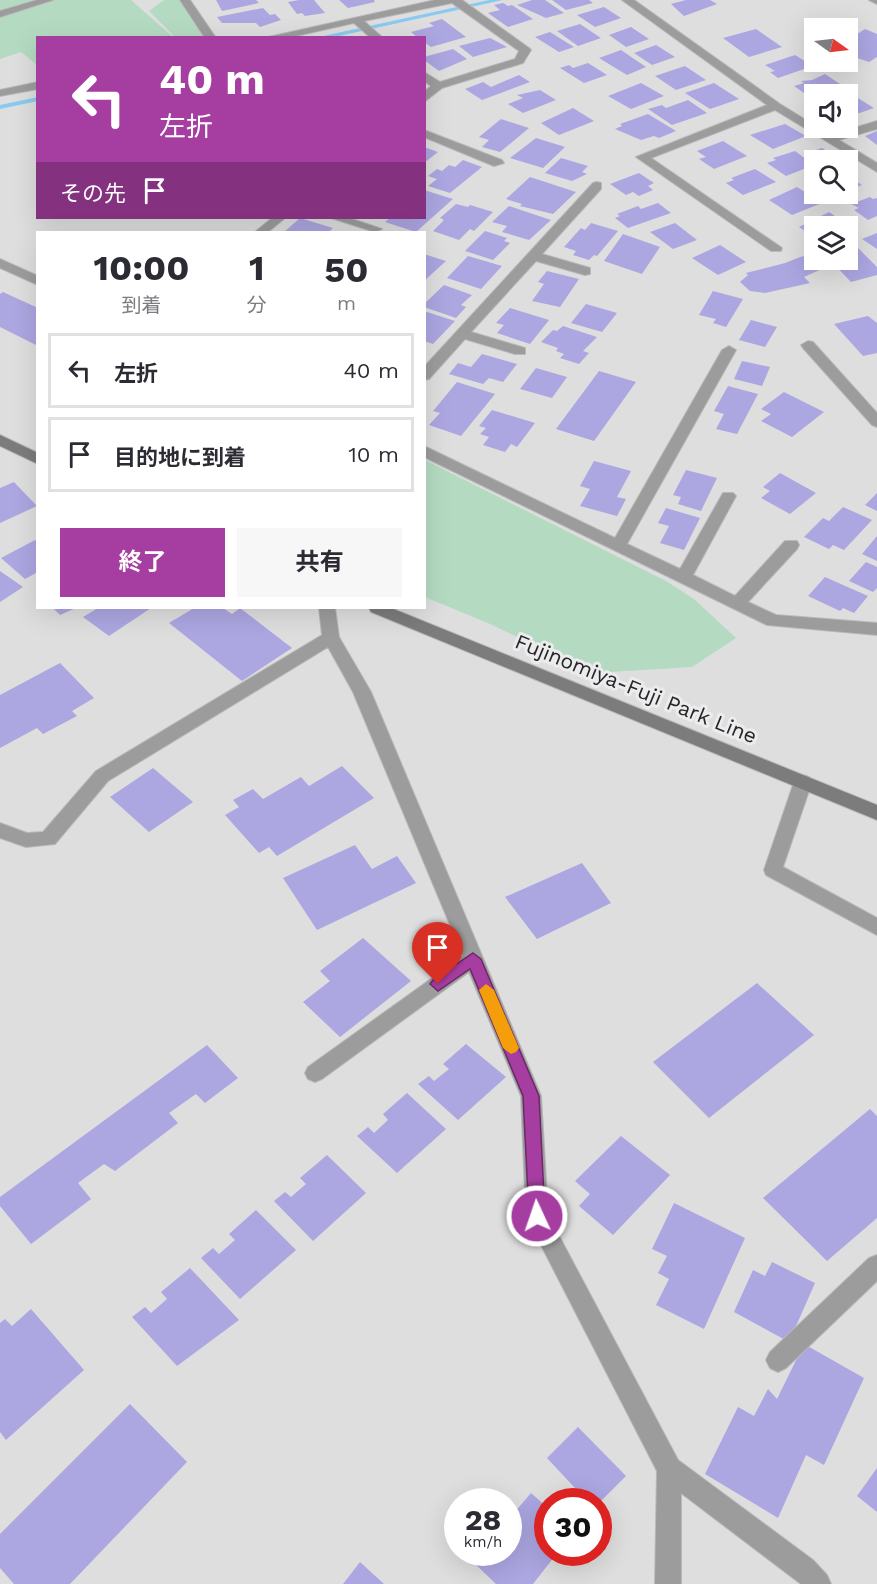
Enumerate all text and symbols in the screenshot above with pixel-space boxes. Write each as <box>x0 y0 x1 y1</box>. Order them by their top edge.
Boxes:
north arrow <box>804 18 858 72</box>
map controls <box>804 18 858 270</box>
text: 40 m <box>159 55 265 104</box>
icon: left <box>60 60 138 138</box>
button: sound <box>804 84 858 138</box>
text: 左折 <box>159 111 213 143</box>
button: search <box>804 150 858 204</box>
icon: arrive <box>138 174 171 207</box>
text: その先 <box>60 181 126 206</box>
button: layers <box>804 216 858 270</box>
text: 10:00 <box>93 247 189 289</box>
text: 1 <box>249 247 265 289</box>
text: 50 <box>324 249 369 291</box>
text: m <box>337 291 356 315</box>
text: 到着 <box>121 293 161 317</box>
text: 分 <box>247 293 267 317</box>
icon: left <box>63 354 96 387</box>
text: 40 m <box>343 358 399 383</box>
text: 左折 <box>114 361 158 386</box>
icon: arrive <box>63 438 96 471</box>
text: 10 m <box>348 442 399 467</box>
text: 目的地に到着 <box>114 445 246 470</box>
button: 終了 <box>60 528 225 597</box>
button: 共有 <box>237 528 402 597</box>
street label: Fujinomiya-Fuji Park Line <box>512 629 761 749</box>
pin <box>412 922 463 984</box>
icon: arrive <box>421 931 454 964</box>
position arrow <box>505 1184 569 1248</box>
speed limit sign: 30 <box>534 1488 612 1566</box>
text: 28 <box>465 1502 501 1537</box>
text: km/h <box>464 1533 502 1551</box>

